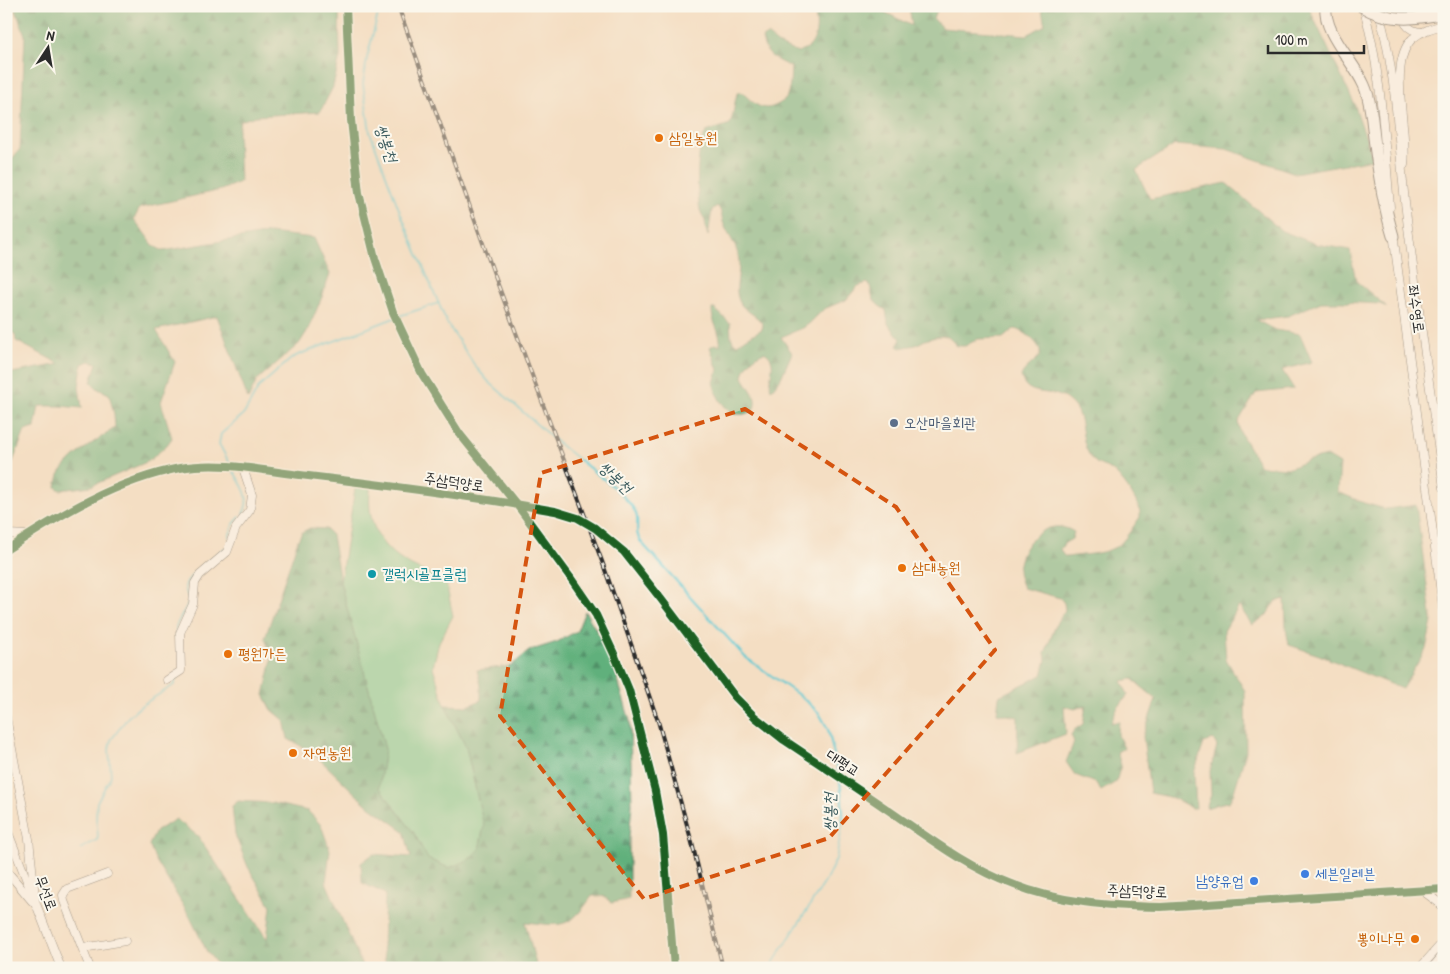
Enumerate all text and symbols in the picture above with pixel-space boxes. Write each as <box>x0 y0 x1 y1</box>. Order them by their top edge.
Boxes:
north arrow <box>22 22 72 72</box>
scale bar <box>1268 22 1364 54</box>
text: N <box>45 25 57 45</box>
text: 100 m <box>1275 29 1308 50</box>
water label: 쌍봉천 <box>371 121 404 167</box>
place label: 삼일농원 <box>669 127 717 148</box>
marker: 삼일농원 <box>653 132 665 144</box>
street label: 좌수영로 <box>1403 284 1430 334</box>
place label: 오산마을회관 <box>904 412 976 433</box>
marker: 오산마을회관 <box>888 417 900 429</box>
water label: 쌍봉천 <box>594 456 639 500</box>
street label: 주삼덕양로 <box>423 467 485 496</box>
place label: 삼대농원 <box>912 557 960 578</box>
marker: 삼대농원 <box>896 562 908 574</box>
place label: 갤럭시골프클럽 <box>382 563 467 584</box>
marker: 갤럭시골프클럽 <box>366 568 378 580</box>
place label: 평원가든 <box>238 643 286 664</box>
marker: 평원가든 <box>222 648 234 660</box>
place label: 자연농원 <box>303 742 351 763</box>
street label: 대평교 <box>822 744 864 781</box>
marker: 자연농원 <box>287 747 299 759</box>
water label: 쌍봉천 <box>818 790 840 832</box>
place label: 세븐일레븐 <box>1315 863 1375 884</box>
marker: 세븐일레븐 <box>1299 868 1311 880</box>
place label: 남양유업 <box>1196 870 1244 891</box>
street label: 무선로 <box>30 872 63 913</box>
marker: 남양유업 <box>1248 875 1260 887</box>
street label: 주삼덕양로 <box>1106 879 1168 902</box>
place label: 뽕이나무 <box>1357 928 1405 949</box>
marker: 뽕이나무 <box>1409 933 1421 945</box>

